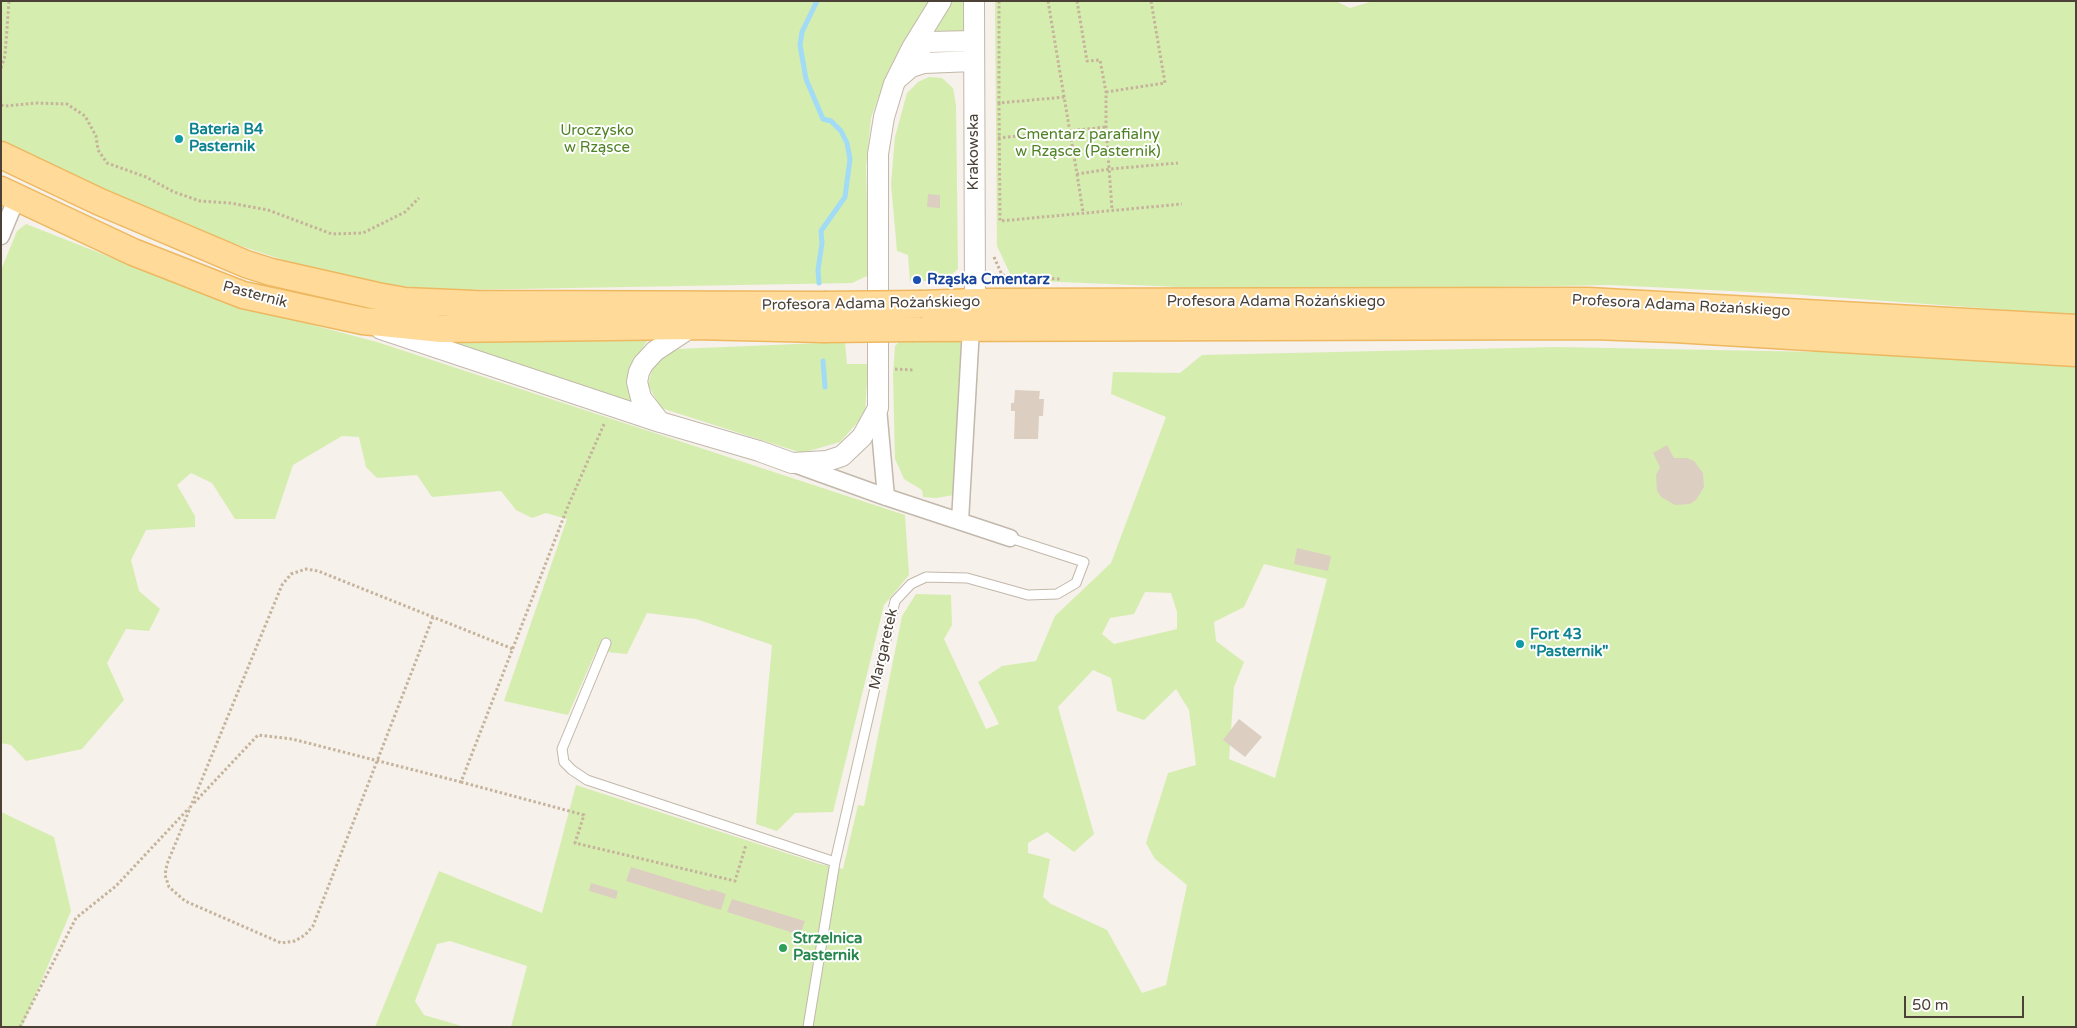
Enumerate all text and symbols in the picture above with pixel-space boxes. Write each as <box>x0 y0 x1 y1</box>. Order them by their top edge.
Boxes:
street label: Krakowska <box>965 114 983 190</box>
place label: Bateria B4 Pasternik <box>189 121 263 156</box>
park label: Uroczysko w Rząsce <box>560 122 634 157</box>
park label: Cmentarz parafialny w Rząsce (Pasternik) <box>1015 126 1161 161</box>
marker: Bateria B4 Pasternik <box>173 133 185 145</box>
place label: Rząska Cmentarz <box>927 271 1050 289</box>
marker: Rząska Cmentarz <box>911 274 923 286</box>
street label: Pasternik <box>221 278 289 312</box>
street label: Profesora Adama Rożańskiego <box>1571 291 1791 321</box>
street label: Profesora Adama Rożańskiego <box>761 293 981 315</box>
street label: Profesora Adama Rożańskiego <box>1167 293 1385 311</box>
street label: Margaretek <box>866 607 902 691</box>
place label: Fort 43 "Pasternik" <box>1530 626 1608 661</box>
marker: Fort 43 "Pasternik" <box>1514 638 1526 650</box>
place label: Strzelnica Pasternik <box>793 930 862 965</box>
marker: Strzelnica Pasternik <box>777 942 789 954</box>
scale bar <box>1907 986 2027 1018</box>
text: 50 m <box>1912 996 1949 1014</box>

